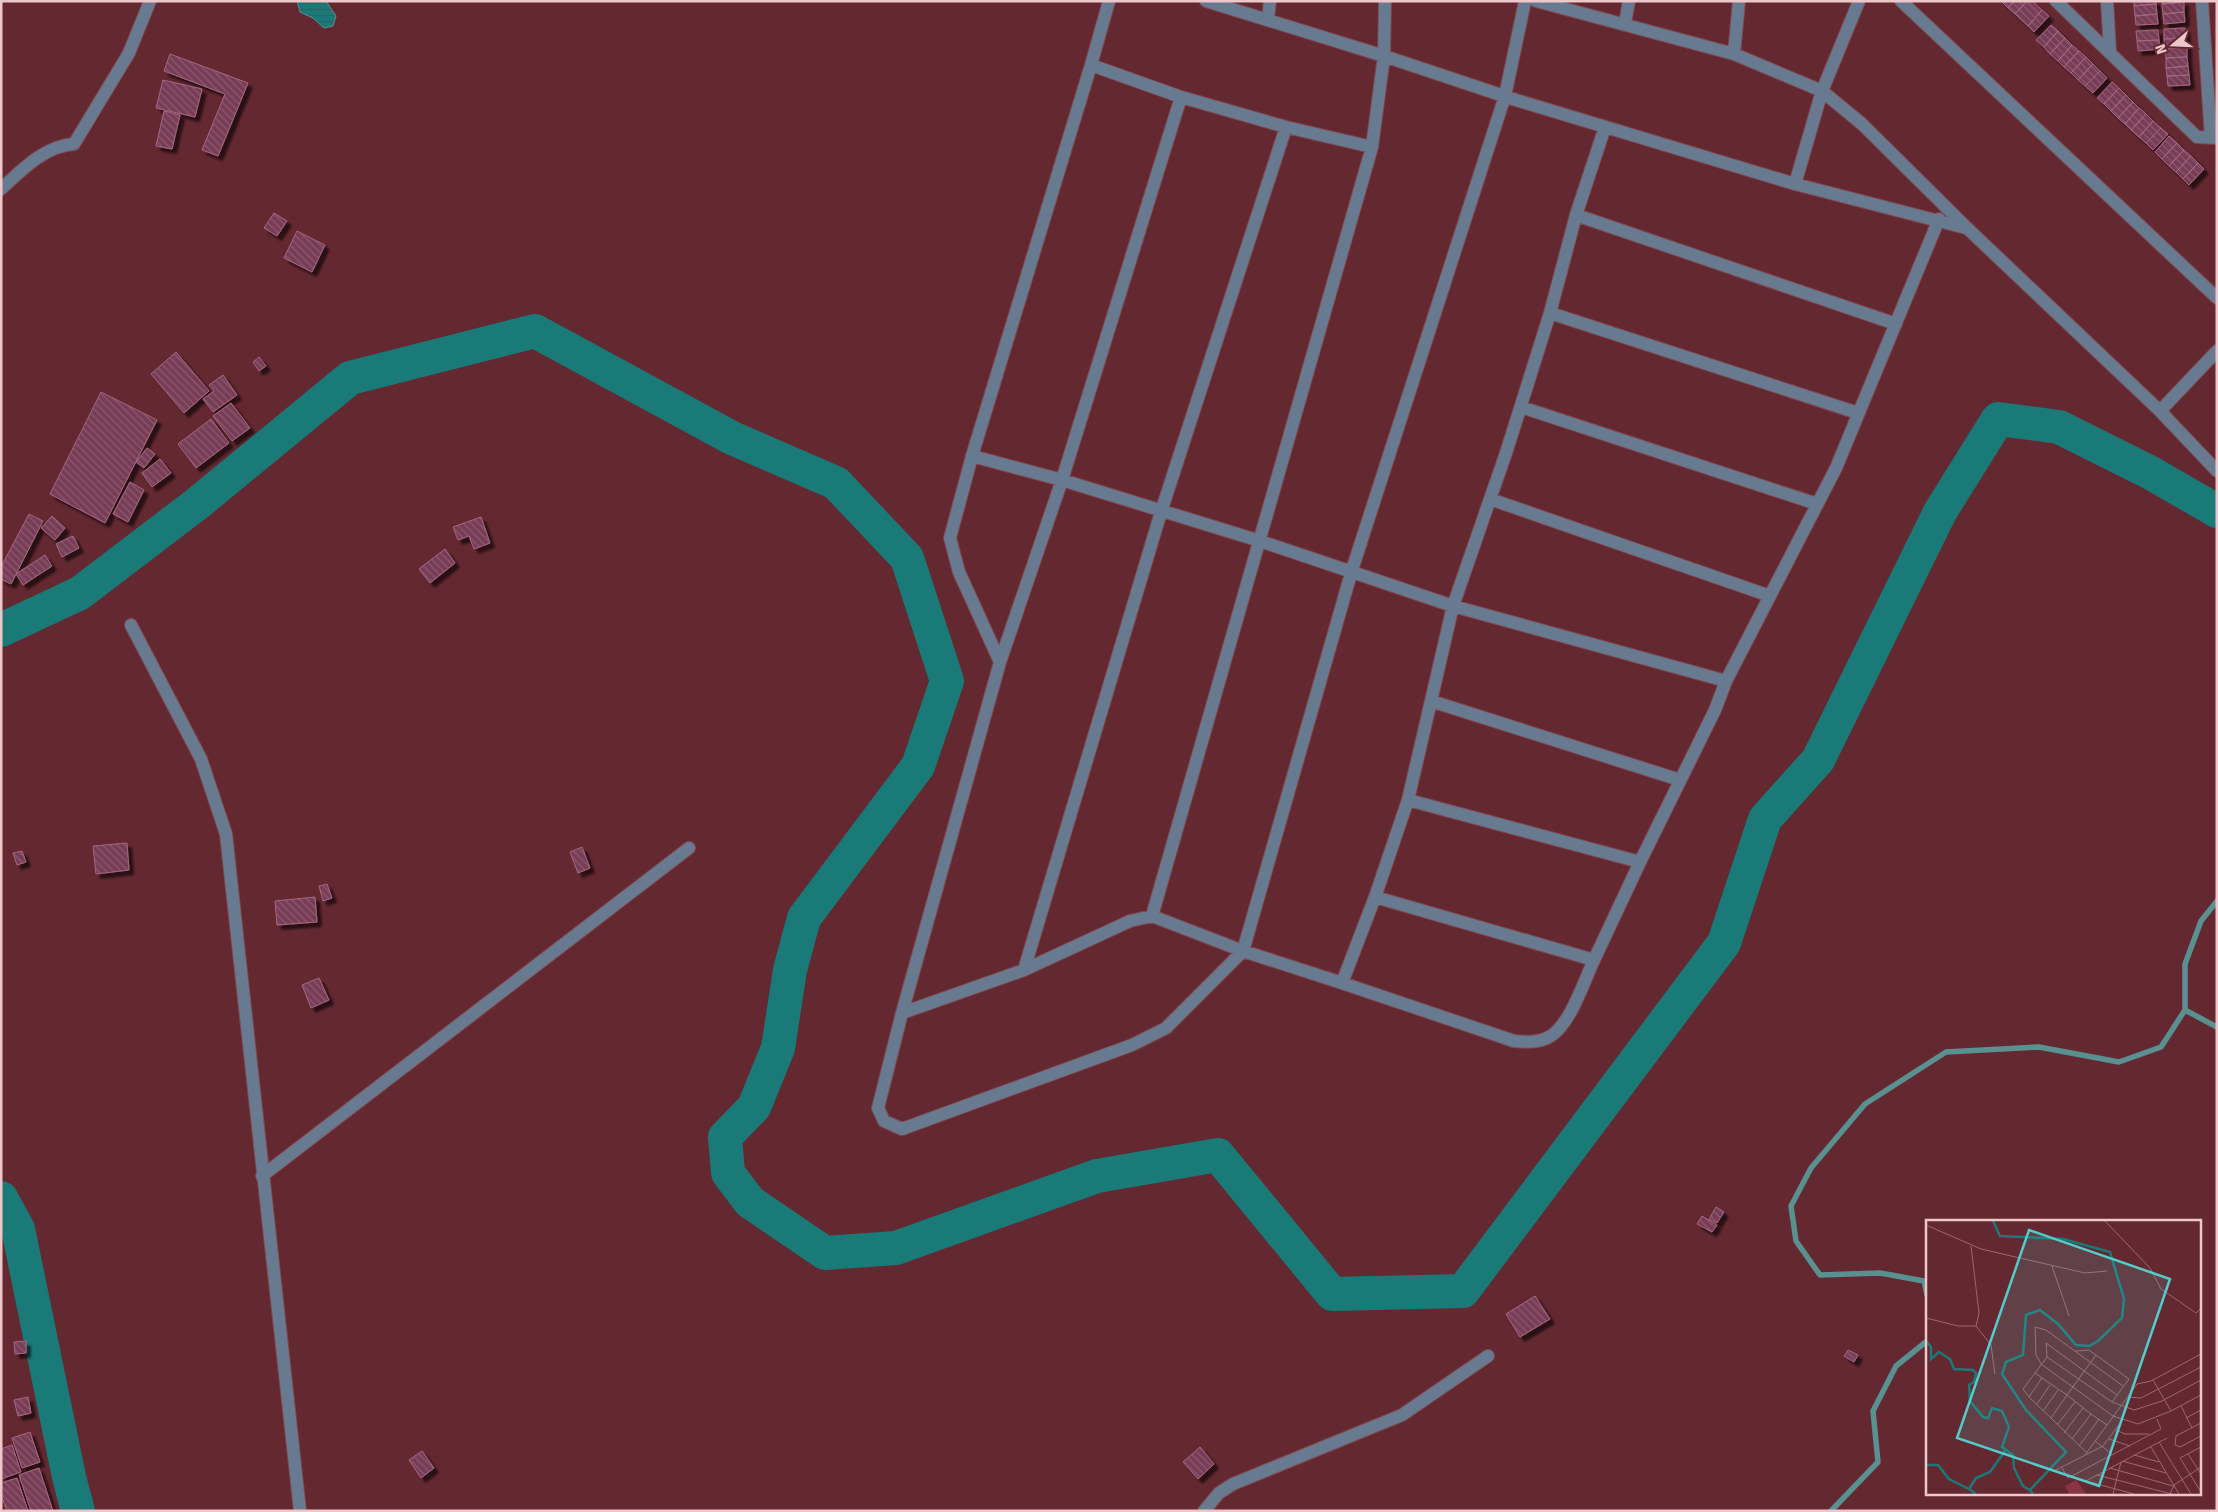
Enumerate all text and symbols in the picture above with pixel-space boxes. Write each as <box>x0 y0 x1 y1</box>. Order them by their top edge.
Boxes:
north arrow <box>2148 20 2198 70</box>
text: N <box>2152 42 2171 56</box>
inset map <box>1926 1220 2200 1494</box>

